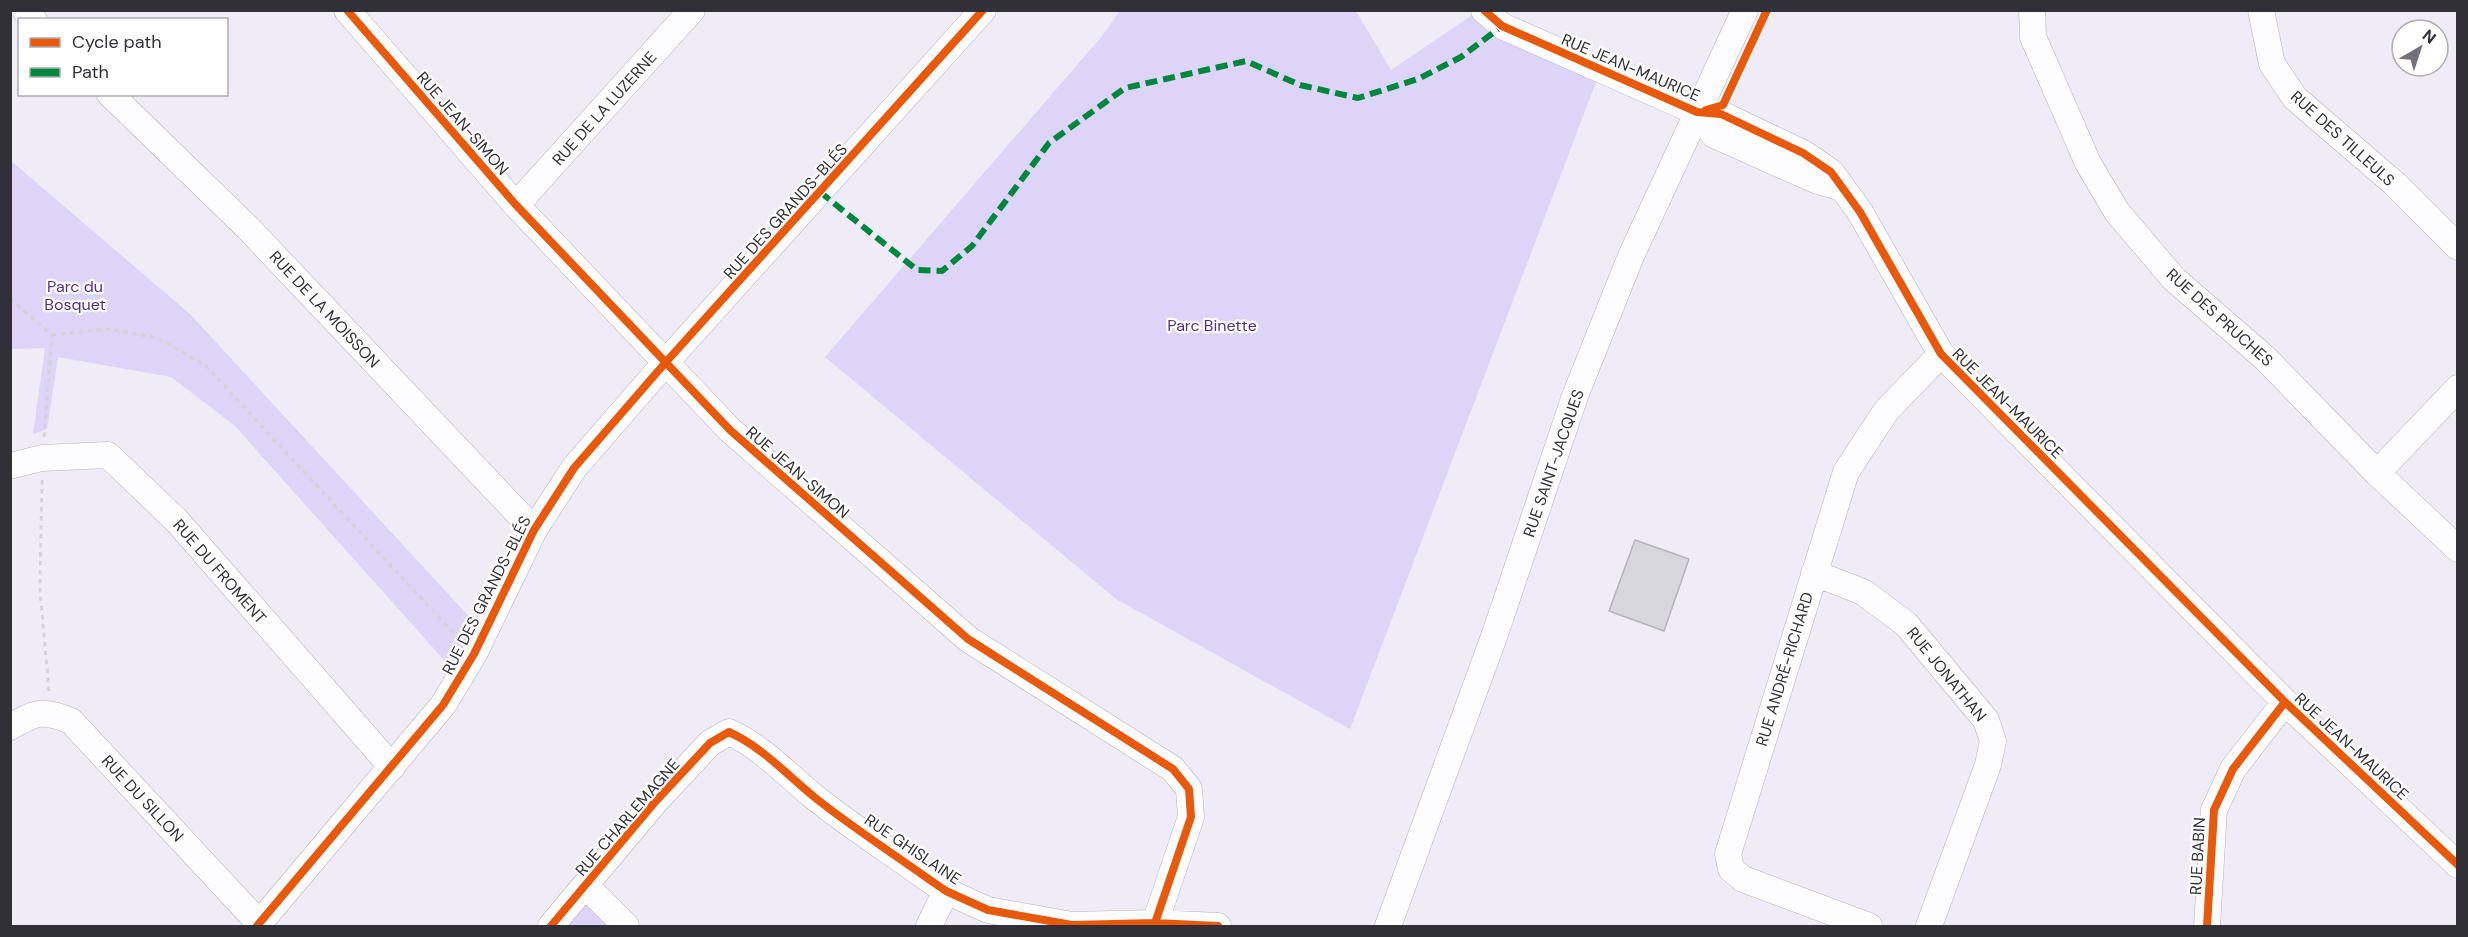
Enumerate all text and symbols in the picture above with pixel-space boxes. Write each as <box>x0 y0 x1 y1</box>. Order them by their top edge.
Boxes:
legend <box>18 18 228 96</box>
north arrow <box>2390 18 2450 78</box>
text: N <box>2418 25 2440 49</box>
street label: RUE JEAN-MAURICE <box>1558 29 1703 106</box>
text: Cycle path <box>72 30 162 54</box>
street label: RUE DE LA LUZERNE <box>548 47 661 170</box>
text: Path <box>72 60 109 84</box>
street label: RUE JEAN-SIMON <box>412 67 513 179</box>
street label: RUE DES TILLEULS <box>2286 86 2399 191</box>
street label: RUE DES GRANDS-BLÉS <box>719 139 852 284</box>
street label: RUE DE LA MOISSON <box>265 246 384 372</box>
street label: RUE DES PRUCHES <box>2162 264 2278 371</box>
park label: Parc du Bosquet <box>44 276 106 315</box>
park label: Parc Binette <box>1167 315 1257 336</box>
street label: RUE JEAN-MAURICE <box>1948 343 2068 463</box>
street label: RUE SAINT-JACQUES <box>1518 386 1589 540</box>
street label: RUE JEAN-SIMON <box>742 422 854 523</box>
street label: RUE DES GRANDS-BLÉS <box>437 512 536 678</box>
street label: RUE DU FROMENT <box>168 515 271 628</box>
street label: RUE ANDRÉ-RICHARD <box>1751 590 1818 749</box>
street label: RUE JONATHAN <box>1902 623 1991 726</box>
street label: RUE JEAN-MAURICE <box>2290 688 2413 805</box>
street label: RUE DU SILLON <box>97 750 188 846</box>
street label: RUE CHARLEMAGNE <box>571 754 684 880</box>
street label: RUE GHISLAINE <box>860 809 965 889</box>
street label: RUE BABIN <box>2185 817 2210 895</box>

